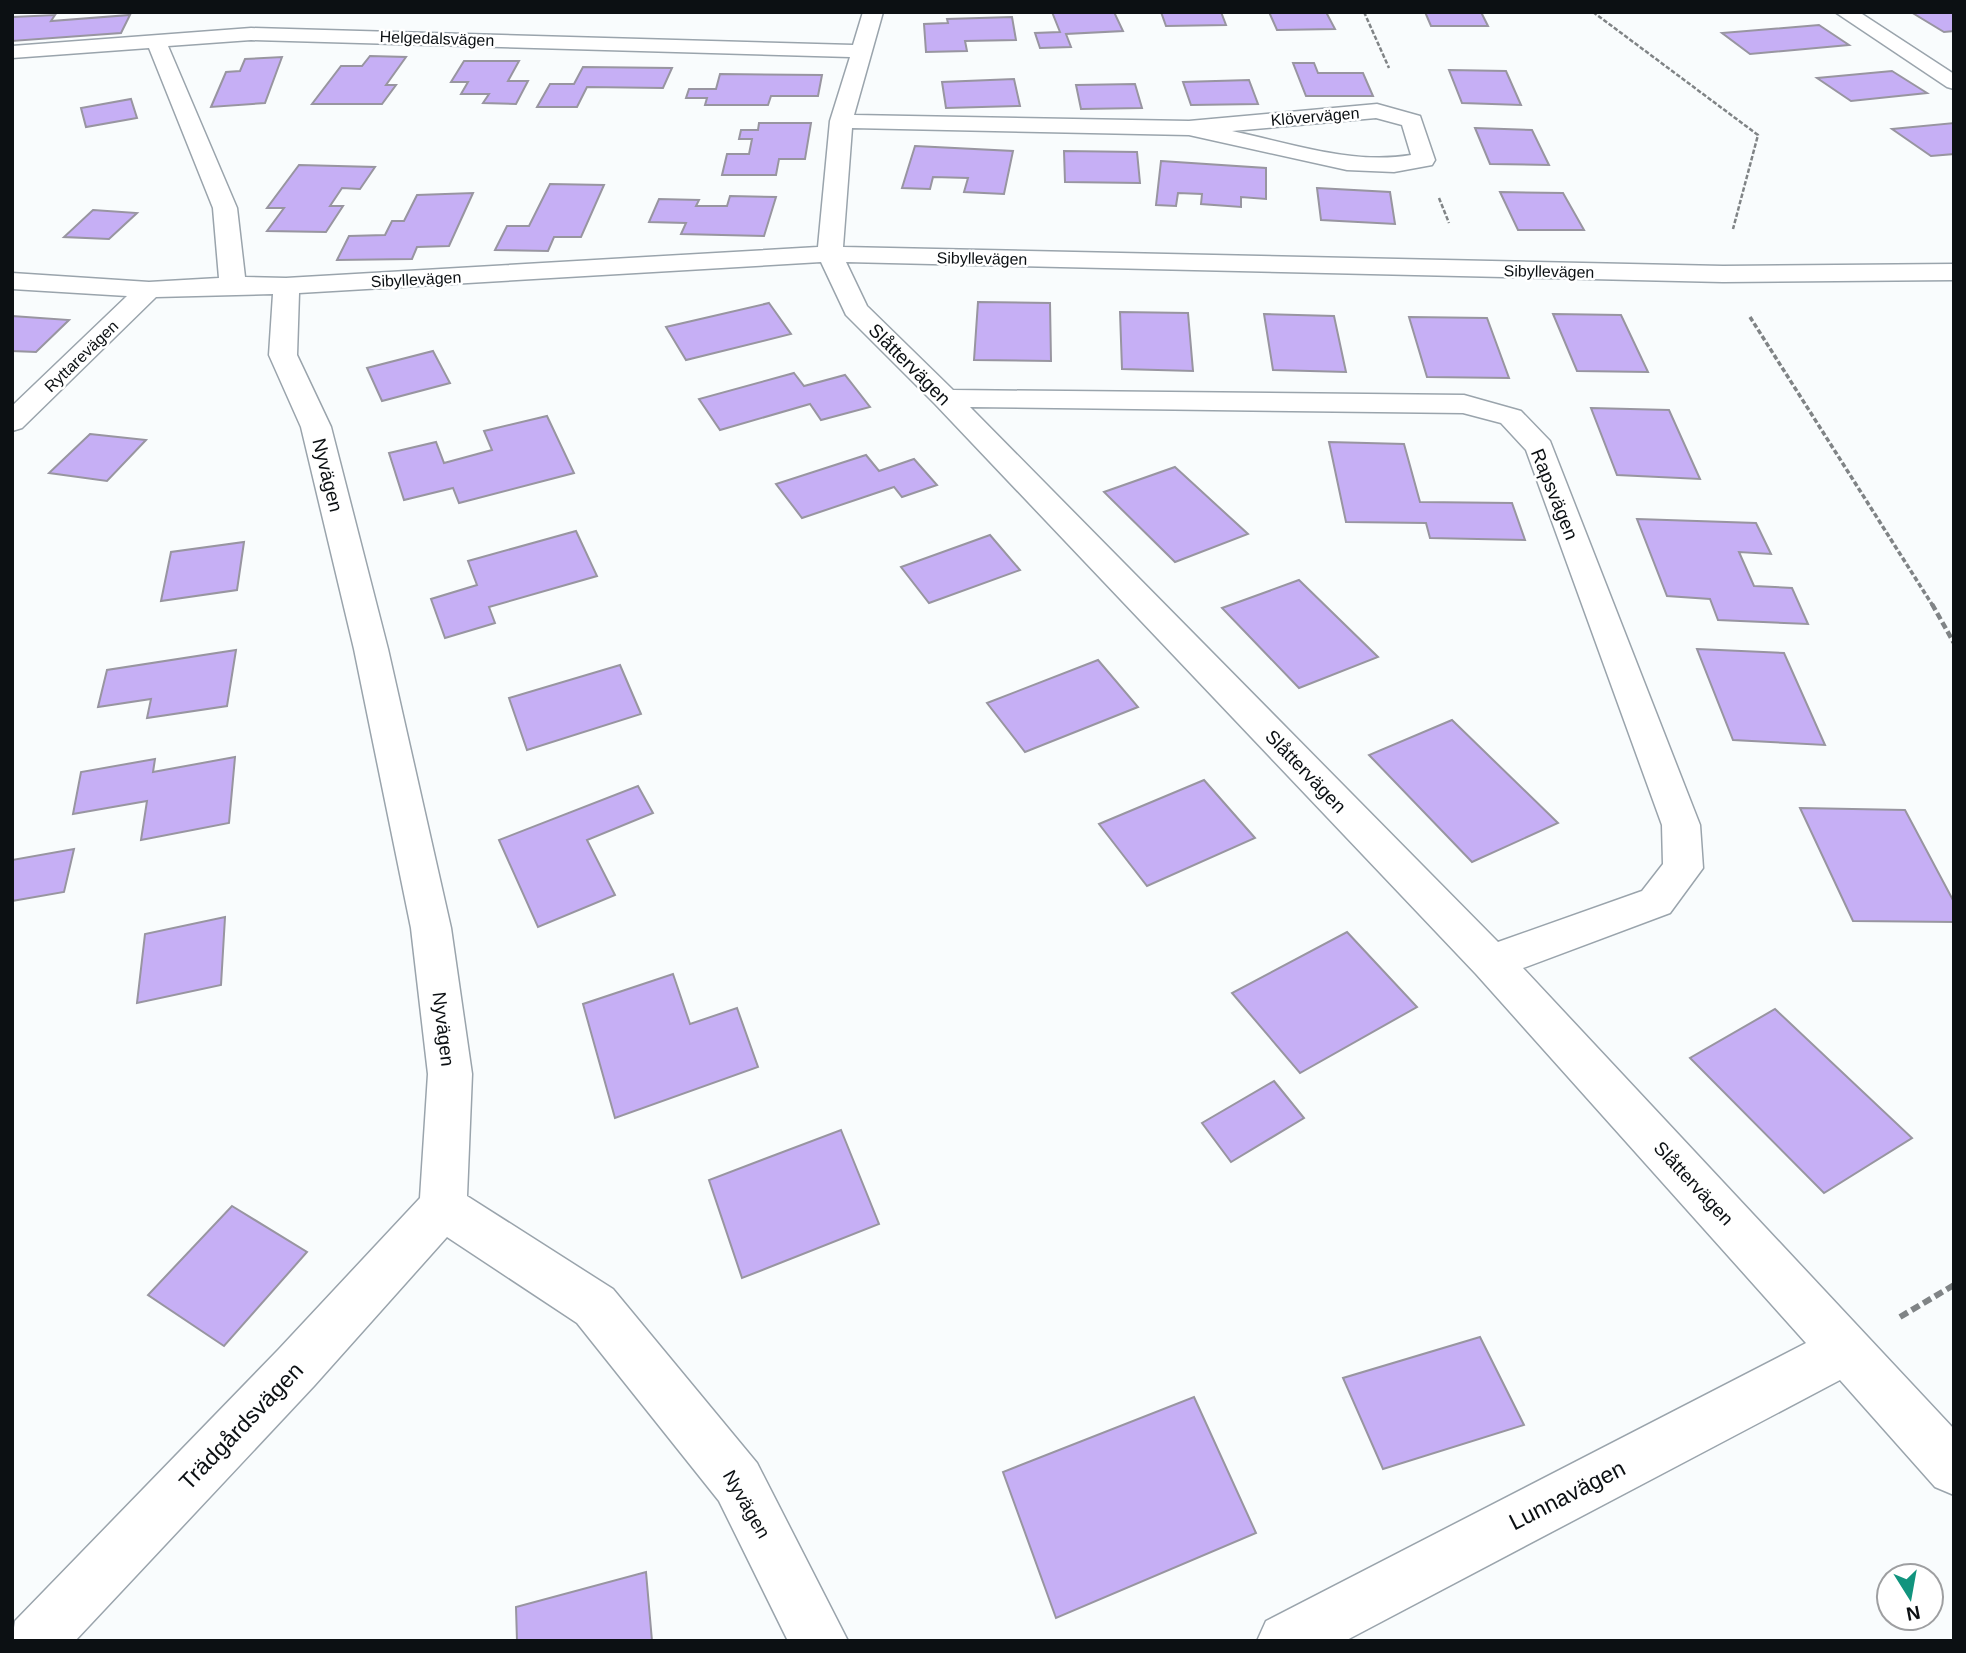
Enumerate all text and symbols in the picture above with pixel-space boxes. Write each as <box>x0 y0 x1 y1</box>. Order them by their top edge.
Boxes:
street label: Helgedalsvägen <box>379 28 495 49</box>
street label: Klövervägen <box>1270 104 1360 129</box>
street label: Sibyllevägen <box>936 249 1027 268</box>
street label: Sibyllevägen <box>1503 262 1594 281</box>
street label: Sibyllevägen <box>370 269 462 290</box>
street label: Ryttarevägen <box>41 317 121 396</box>
street label: Slåttervägen <box>865 319 955 409</box>
street label: Nyvägen <box>308 436 347 514</box>
street label: Rapsvägen <box>1527 446 1582 543</box>
street label: Slåttervägen <box>1261 726 1350 817</box>
street label: Nyvägen <box>429 991 458 1068</box>
street label: Slåttervägen <box>1650 1137 1738 1230</box>
street label: Trädgårdsvägen <box>174 1357 308 1495</box>
street label: Lunnavägen <box>1505 1455 1629 1535</box>
street label: Nyvägen <box>719 1467 774 1542</box>
north arrow <box>1875 1562 1945 1632</box>
text: N <box>1904 1602 1922 1625</box>

